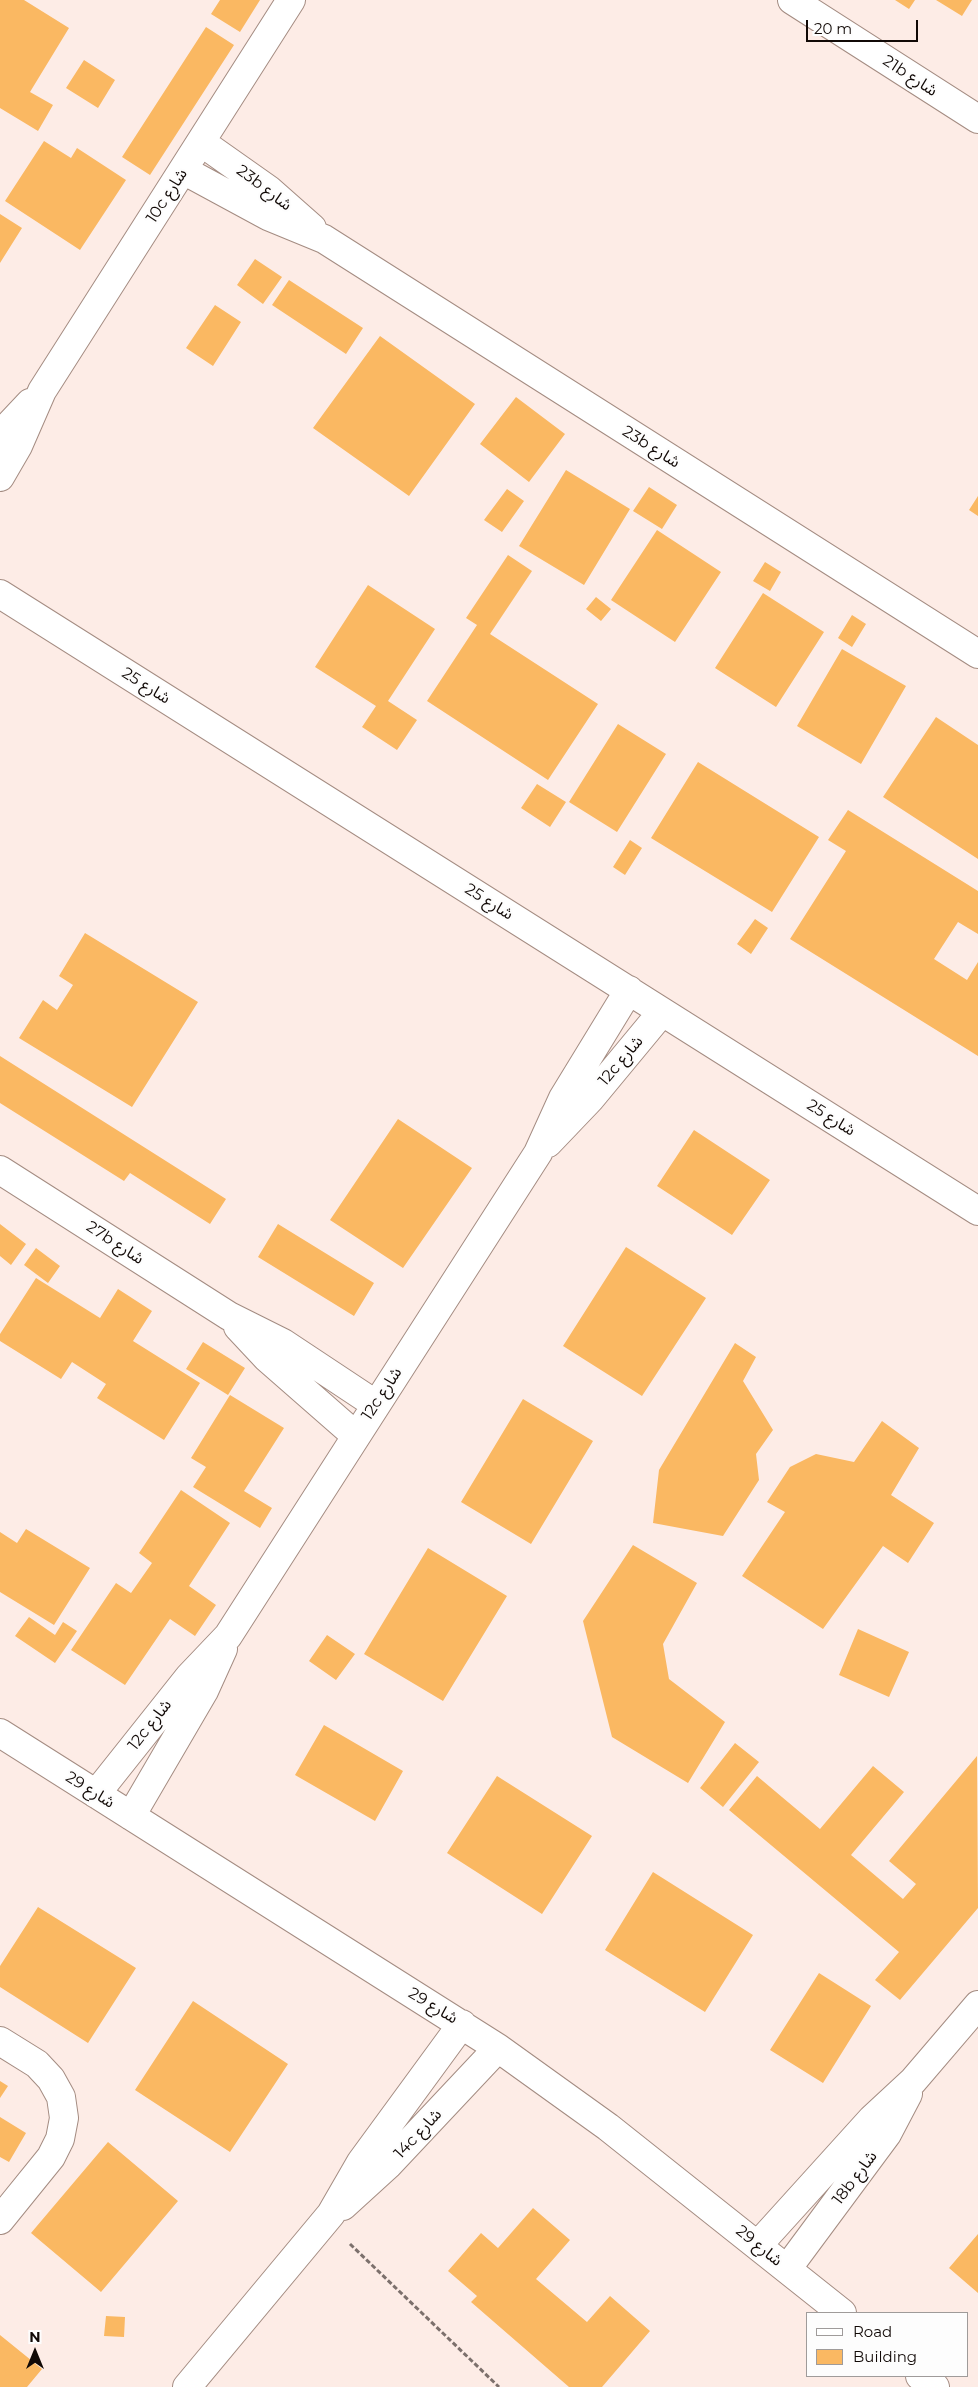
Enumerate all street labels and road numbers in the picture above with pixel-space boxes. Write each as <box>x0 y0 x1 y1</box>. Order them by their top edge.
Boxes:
street label: 21b شارع <box>879 51 941 101</box>
street label: 23b شارع <box>233 161 295 215</box>
street label: 10c شارع <box>142 165 192 227</box>
street label: 23b شارع <box>619 422 683 472</box>
street label: شارع 25 <box>118 664 174 708</box>
street label: شارع 25 <box>461 880 517 924</box>
street label: 12c شارع <box>595 1032 647 1090</box>
street label: شارع 25 <box>803 1096 859 1140</box>
street label: 27b شارع <box>83 1217 147 1269</box>
street label: 12c شارع <box>358 1364 406 1424</box>
street label: 12c شارع <box>124 1696 176 1754</box>
street label: شارع 29 <box>62 1767 118 1813</box>
street label: شارع 29 <box>405 1984 461 2028</box>
street label: 14c شارع <box>390 2105 446 2163</box>
street label: 18b شارع <box>829 2147 881 2209</box>
street label: شارع 29 <box>732 2221 786 2271</box>

